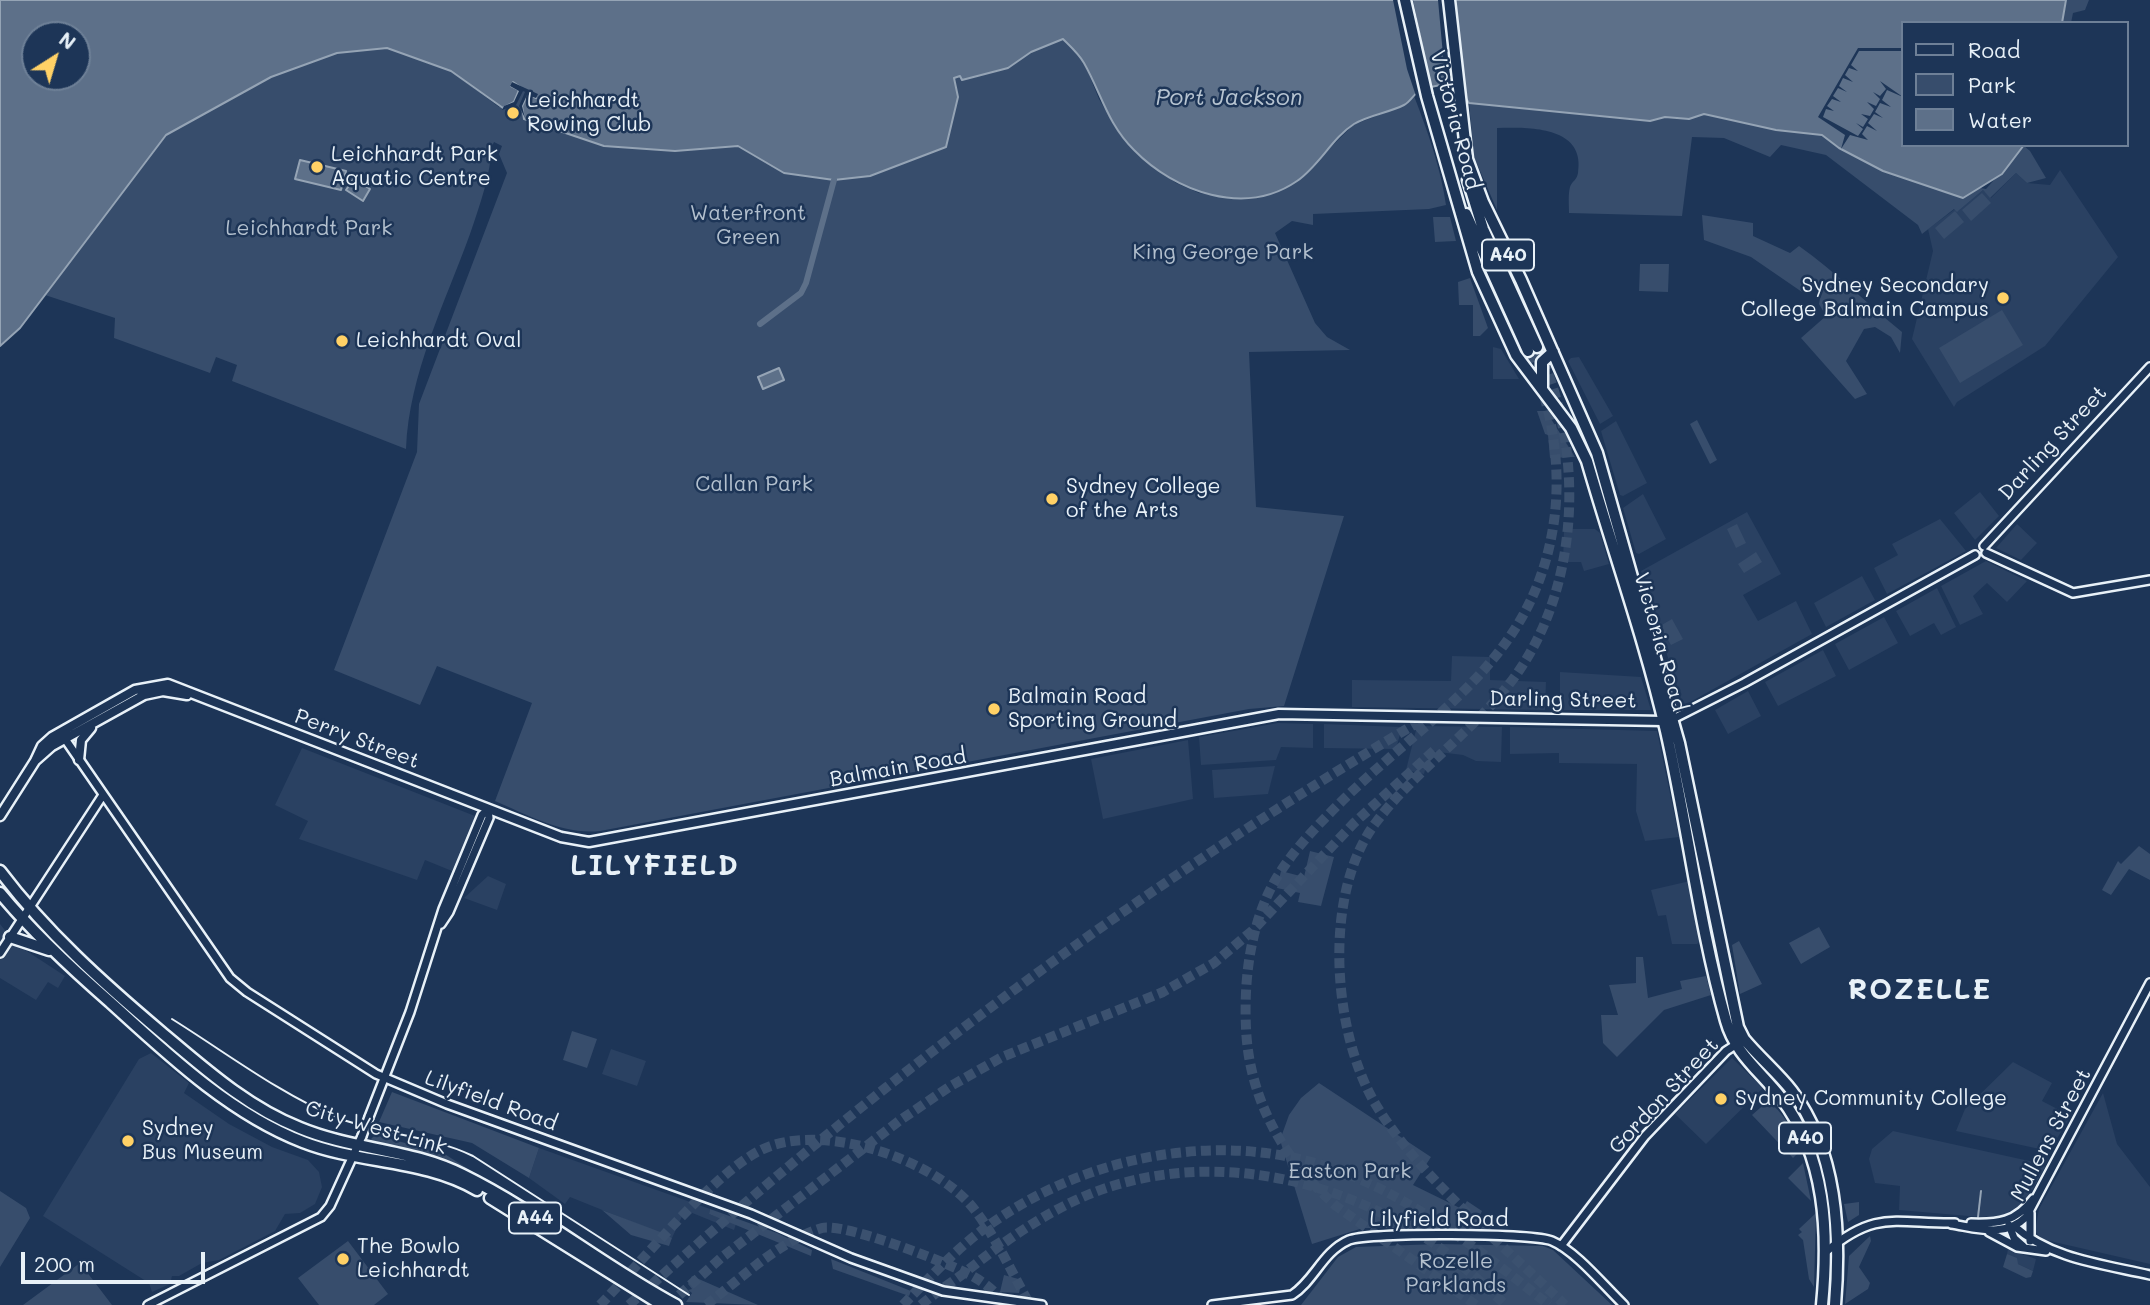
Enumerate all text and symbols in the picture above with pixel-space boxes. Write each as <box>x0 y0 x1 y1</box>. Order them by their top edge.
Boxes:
north arrow <box>21 21 91 91</box>
legend <box>1902 21 2129 147</box>
text: N <box>54 26 81 55</box>
text: Road <box>1968 36 2020 63</box>
street label: Victoria Road <box>1424 48 1486 192</box>
text: Park <box>1968 71 2016 98</box>
water label: Port Jackson <box>1156 84 1302 112</box>
place label: Leichhardt Rowing Club <box>527 88 651 138</box>
marker: Leichhardt Rowing Club <box>505 105 521 121</box>
text: Water <box>1968 106 2032 133</box>
place label: Leichhardt Park Aquatic Centre <box>331 142 498 192</box>
marker: Leichhardt Park Aquatic Centre <box>309 159 325 175</box>
park label: Waterfront Green <box>690 201 806 251</box>
park label: Leichhardt Park <box>225 216 393 242</box>
park label: King George Park <box>1133 240 1313 266</box>
road number: A40 <box>1482 240 1534 270</box>
place label: Sydney Secondary College Balmain Campus <box>1741 273 1989 323</box>
marker: Sydney Secondary College Balmain Campus <box>1995 290 2011 306</box>
place label: Leichhardt Oval <box>356 328 522 354</box>
marker: Leichhardt Oval <box>334 333 350 349</box>
street label: Darling Street <box>1994 381 2112 505</box>
park label: Callan Park <box>695 472 813 498</box>
place label: Sydney College of the Arts <box>1066 474 1221 524</box>
marker: Sydney College of the Arts <box>1044 491 1060 507</box>
street label: Victoria Road <box>1628 570 1692 714</box>
place label: Balmain Road Sporting Ground <box>1008 684 1177 734</box>
street label: Darling Street <box>1489 686 1637 714</box>
marker: Balmain Road Sporting Ground <box>986 701 1002 717</box>
street label: Perry Street <box>291 704 423 774</box>
street label: Balmain Road <box>828 744 968 792</box>
district label: LILYFIELD <box>571 849 739 883</box>
district label: ROZELLE <box>1849 973 1991 1007</box>
street label: Gordon Street <box>1604 1033 1724 1159</box>
street label: Mullens Street <box>2005 1064 2097 1206</box>
street label: Lilyfield Road <box>421 1065 561 1137</box>
place label: Sydney Community College <box>1735 1086 2007 1112</box>
marker: Sydney Community College <box>1713 1091 1729 1107</box>
street label: City West Link <box>302 1096 450 1160</box>
place label: Sydney Bus Museum <box>142 1116 263 1166</box>
road number: A40 <box>1779 1122 1831 1154</box>
marker: Sydney Bus Museum <box>120 1133 136 1149</box>
park label: Easton Park <box>1289 1159 1411 1185</box>
road number: A44 <box>509 1202 561 1234</box>
street label: Lilyfield Road <box>1370 1207 1508 1233</box>
place label: The Bowlo Leichhardt <box>357 1234 470 1284</box>
scale bar <box>24 1238 208 1282</box>
park label: Rozelle Parklands <box>1405 1249 1507 1299</box>
text: 200 m <box>34 1250 95 1277</box>
marker: The Bowlo Leichhardt <box>335 1251 351 1267</box>

